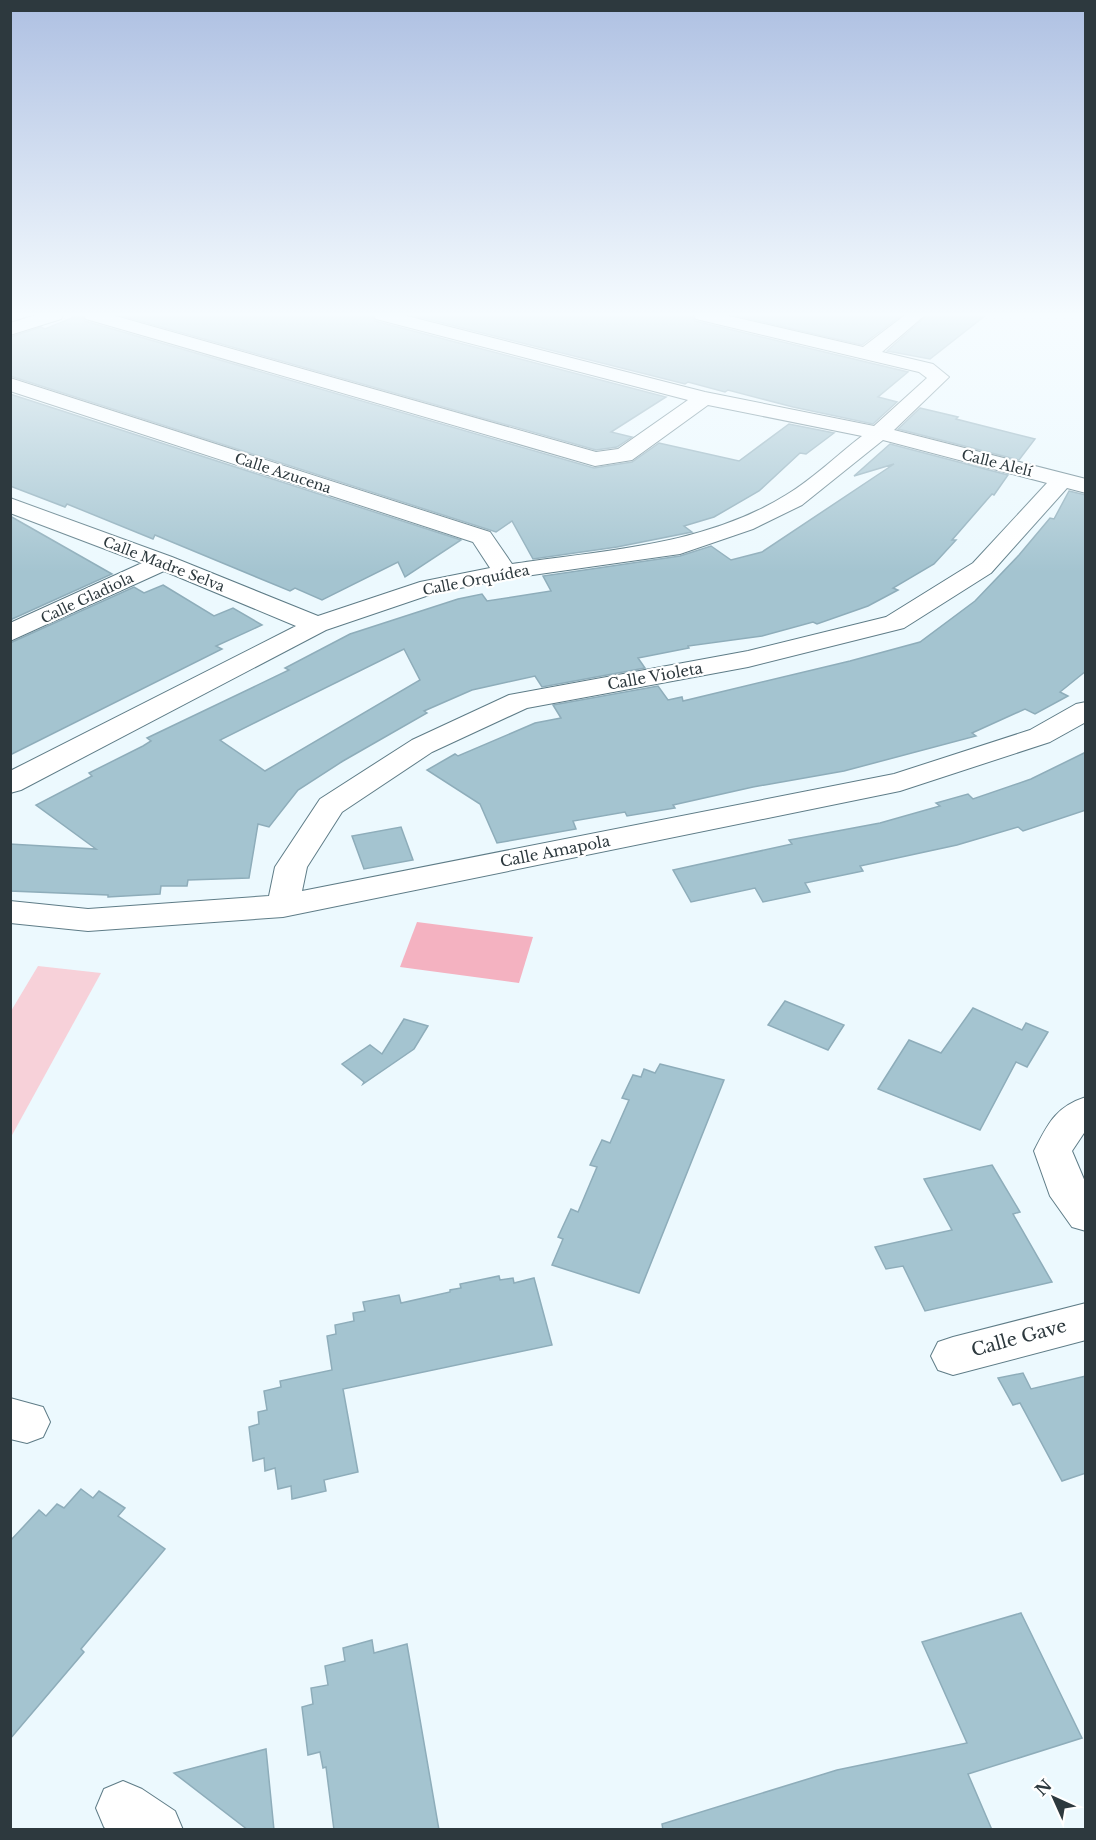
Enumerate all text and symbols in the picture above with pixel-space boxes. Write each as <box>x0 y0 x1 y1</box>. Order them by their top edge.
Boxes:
street label: Calle Alelí <box>960 446 1034 481</box>
street label: Calle Azucena <box>232 449 334 497</box>
street label: Calle Madre Selva <box>101 533 228 596</box>
street label: Calle Orquídea <box>421 561 531 599</box>
street label: Calle Gladiola <box>38 569 136 627</box>
street label: Calle Violeta <box>606 658 705 694</box>
street label: Calle Amapola <box>498 831 612 871</box>
street label: Calle Gave <box>969 1315 1069 1361</box>
north arrow <box>1024 1768 1084 1828</box>
text: N <box>1031 1775 1056 1800</box>

